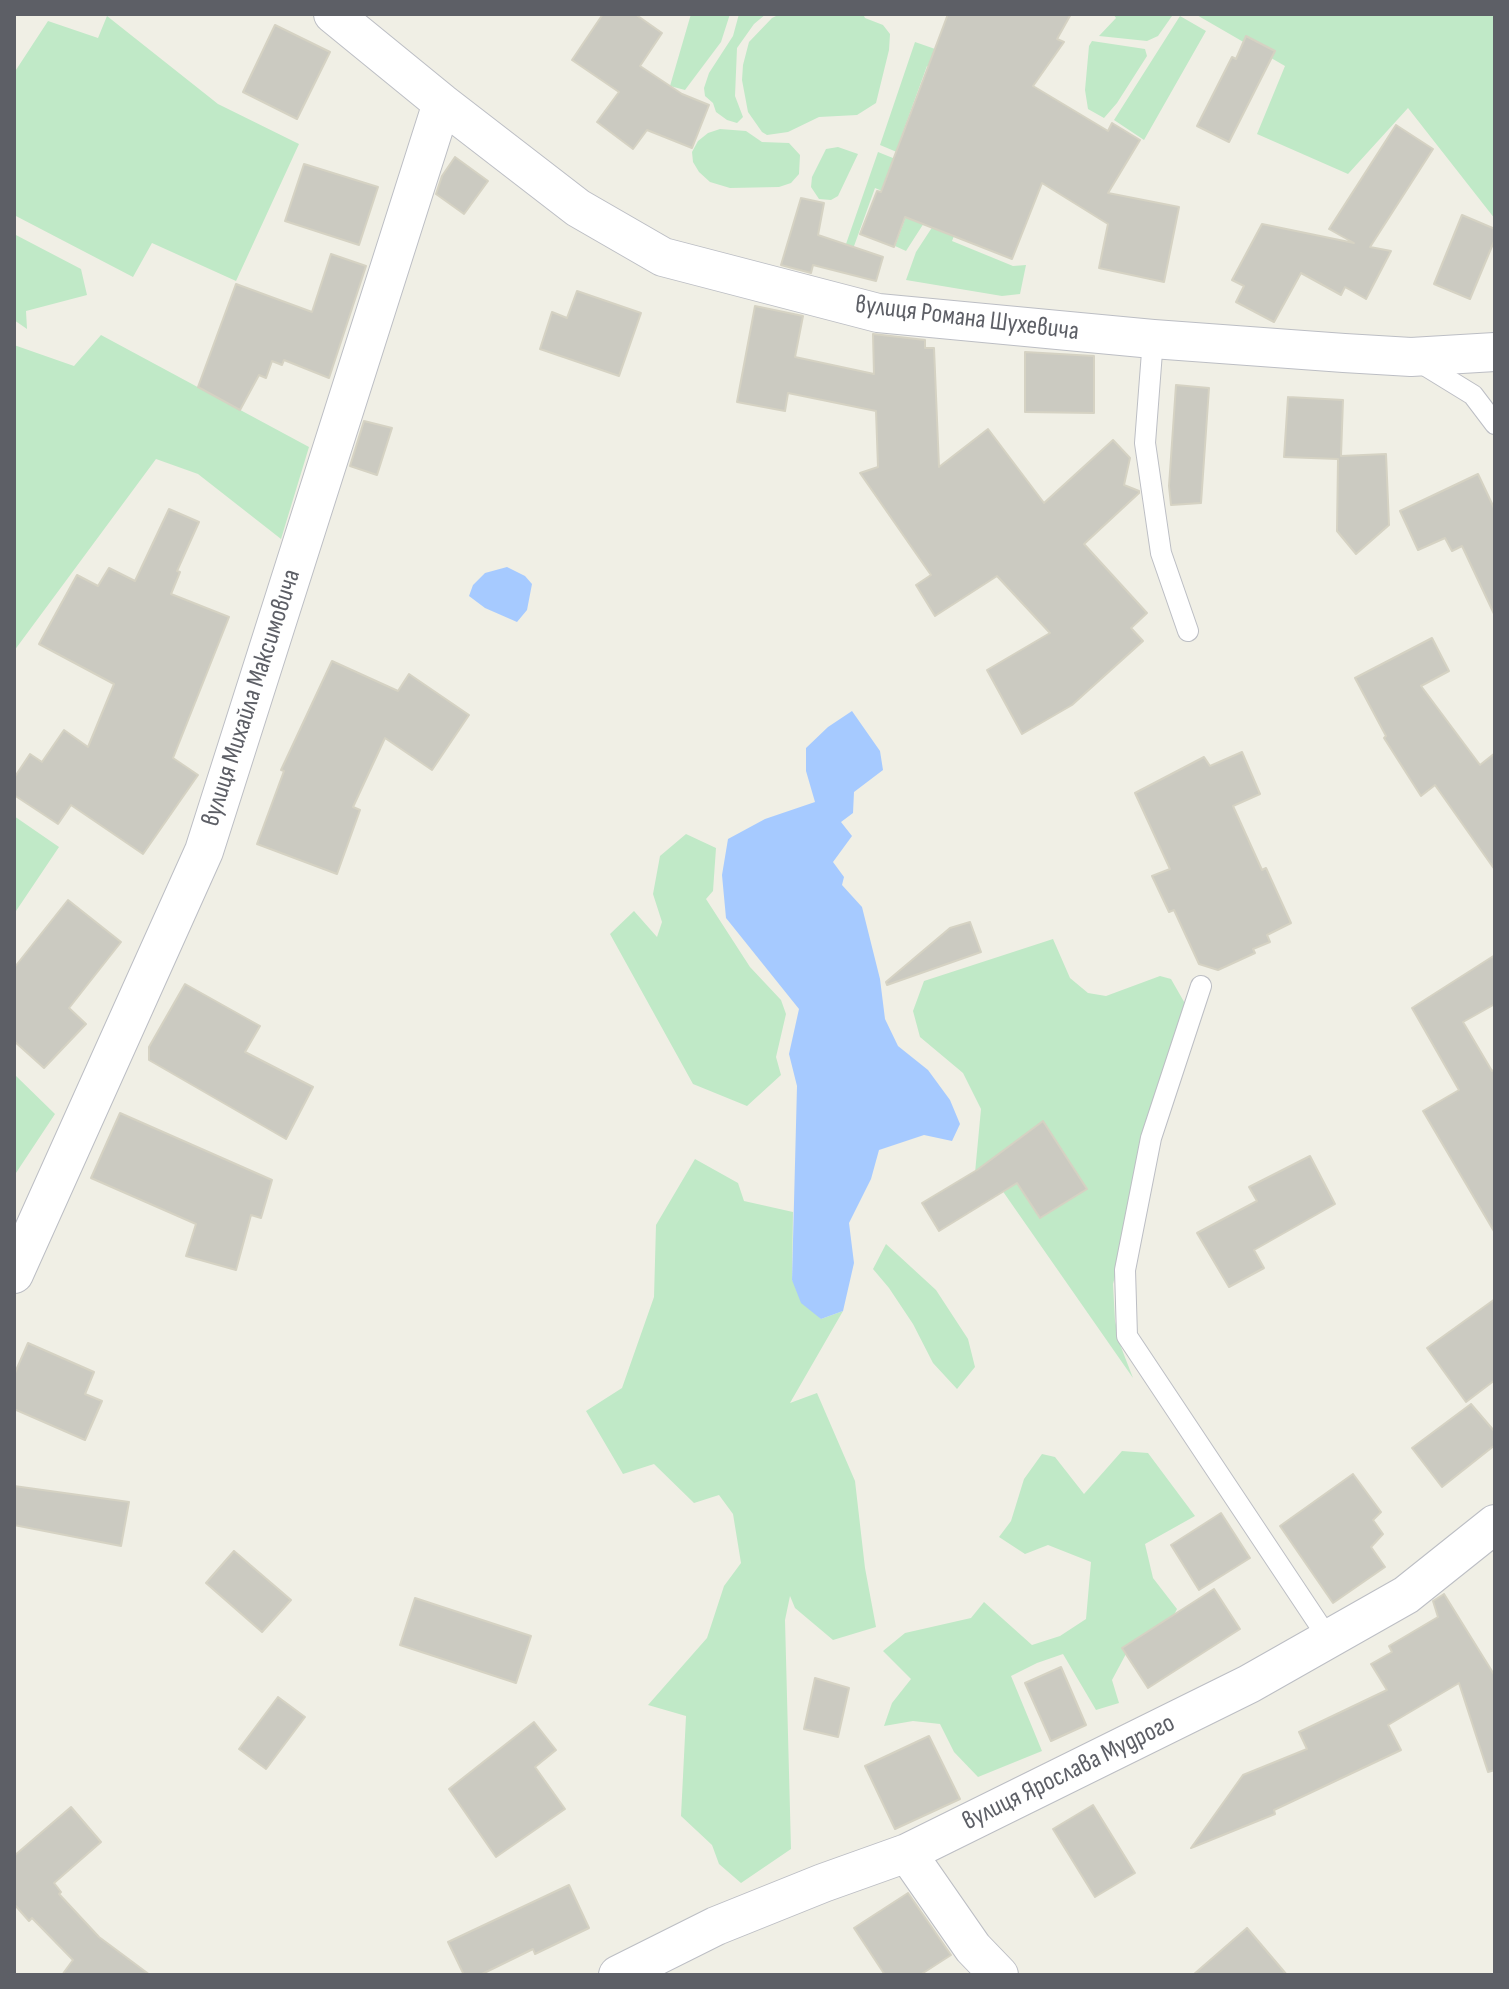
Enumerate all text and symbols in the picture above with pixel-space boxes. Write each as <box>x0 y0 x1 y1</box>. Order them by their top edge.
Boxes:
street label: вулиця Романа Шухевича <box>853 290 1081 348</box>
street label: вулиця Михайла Максимовича <box>196 566 308 830</box>
street label: вулиця Ярослава Мудрого <box>958 1708 1180 1838</box>

